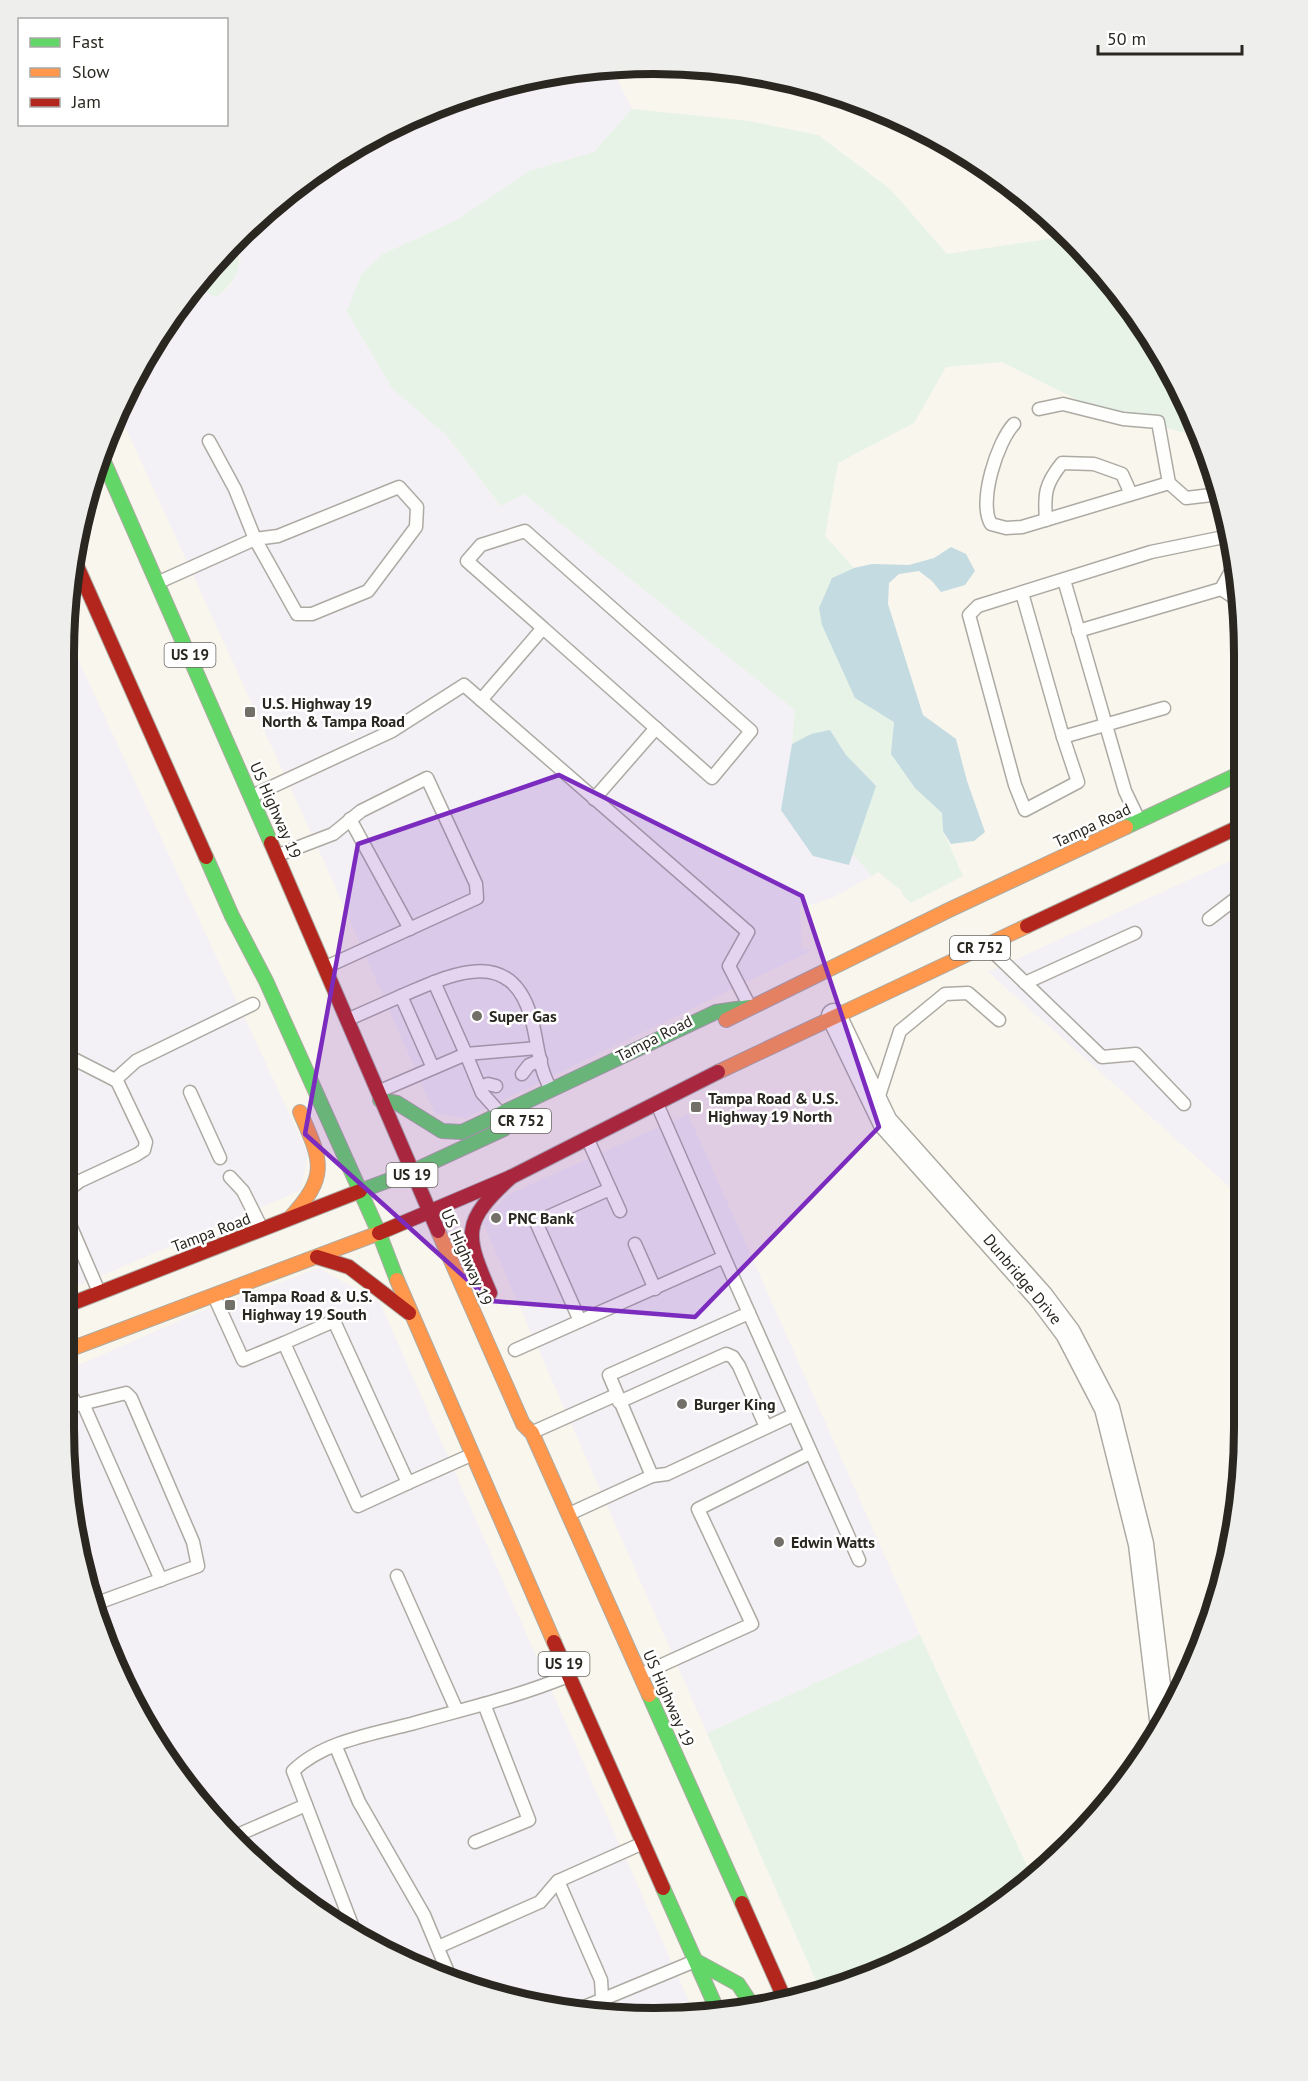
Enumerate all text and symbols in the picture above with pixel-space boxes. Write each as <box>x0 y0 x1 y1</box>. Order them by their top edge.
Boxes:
legend <box>18 18 228 126</box>
scale bar <box>1098 18 1242 56</box>
text: 50 m <box>1107 27 1146 50</box>
text: Fast <box>72 30 104 53</box>
text: Slow <box>72 60 110 83</box>
text: Jam <box>71 90 101 113</box>
road number: US 19 <box>164 643 216 667</box>
place label: U.S. Highway 19 North & Tampa Road <box>262 693 405 731</box>
marker: U.S. Highway 19 North & Tampa Road <box>243 705 257 719</box>
street label: US Highway 19 <box>246 758 306 862</box>
street label: Tampa Road <box>1050 798 1134 852</box>
road number: CR 752 <box>950 936 1010 960</box>
place label: Super Gas <box>489 1006 557 1026</box>
marker: Super Gas <box>470 1009 484 1023</box>
street label: Tampa Road <box>613 1010 695 1066</box>
place label: Tampa Road & U.S. Highway 19 North <box>708 1088 838 1126</box>
marker: Tampa Road & U.S. Highway 19 North <box>689 1100 703 1114</box>
road number: CR 752 <box>491 1109 551 1133</box>
road number: US 19 <box>386 1163 438 1187</box>
street label: US Highway 19 <box>437 1205 497 1309</box>
street label: Tampa Road <box>169 1208 253 1256</box>
place label: PNC Bank <box>508 1208 574 1228</box>
marker: PNC Bank <box>489 1211 503 1225</box>
street label: Dunbridge Drive <box>979 1230 1067 1328</box>
place label: Tampa Road & U.S. Highway 19 South <box>242 1286 372 1324</box>
marker: Tampa Road & U.S. Highway 19 South <box>223 1298 237 1312</box>
place label: Burger King <box>694 1394 776 1414</box>
marker: Burger King <box>675 1397 689 1411</box>
place label: Edwin Watts <box>791 1532 875 1552</box>
marker: Edwin Watts <box>772 1535 786 1549</box>
street label: US Highway 19 <box>639 1646 699 1750</box>
road number: US 19 <box>538 1652 590 1676</box>

